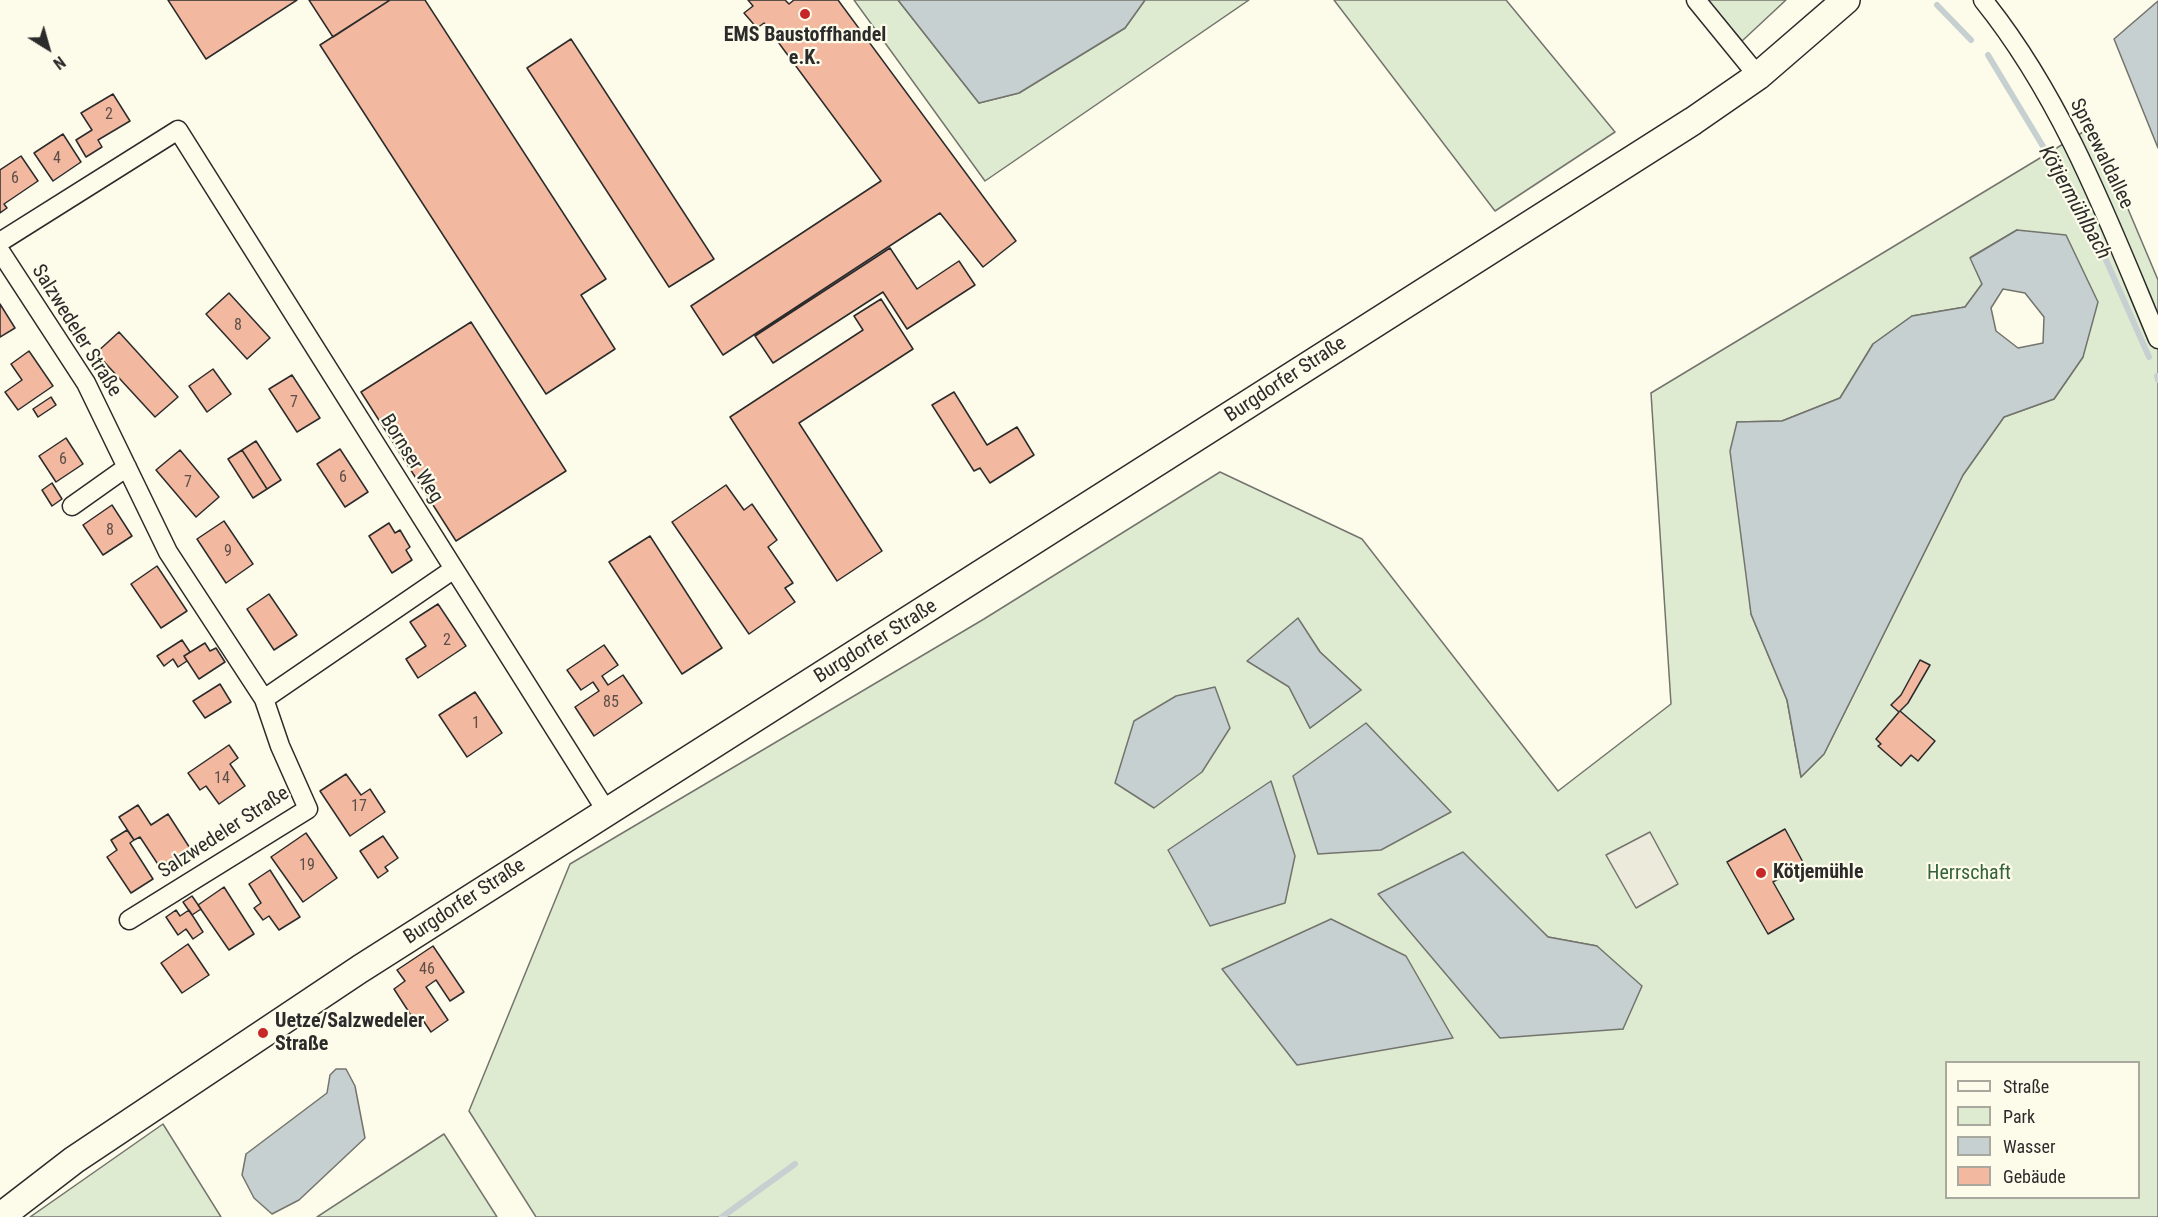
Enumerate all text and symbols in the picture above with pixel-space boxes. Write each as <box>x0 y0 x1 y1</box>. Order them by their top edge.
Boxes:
marker: EMS Baustoffhandel e.K. <box>798 7 812 21</box>
north arrow <box>18 18 78 78</box>
place label: EMS Baustoffhandel e.K. <box>724 24 886 71</box>
text: N <box>50 52 69 73</box>
street label: Spreewaldallee <box>2064 95 2138 213</box>
house number: 2 <box>105 105 113 125</box>
water label: Kötjermühlbach <box>2032 142 2116 264</box>
house number: 4 <box>53 149 61 169</box>
house number: 6 <box>11 169 19 189</box>
street label: Salzwedeler Straße <box>26 261 126 401</box>
house number: 8 <box>234 316 242 336</box>
street label: Burgdorfer Straße <box>1221 332 1351 428</box>
house number: 7 <box>290 393 298 413</box>
street label: Bornser Weg <box>374 410 448 508</box>
house number: 6 <box>59 450 67 470</box>
house number: 6 <box>339 468 347 488</box>
house number: 7 <box>184 473 192 493</box>
house number: 8 <box>106 521 114 541</box>
house number: 9 <box>224 542 232 562</box>
street label: Burgdorfer Straße <box>810 595 942 689</box>
house number: 2 <box>443 631 451 651</box>
house number: 85 <box>603 693 619 713</box>
house number: 1 <box>472 714 480 734</box>
house number: 14 <box>214 769 230 789</box>
street label: Salzwedeler Straße <box>154 782 294 884</box>
house number: 17 <box>351 797 367 817</box>
street label: Burgdorfer Straße <box>400 854 530 950</box>
house number: 19 <box>299 856 315 876</box>
place label: Kötjemühle <box>1773 861 1863 885</box>
park label: Herrschaft <box>1927 862 2011 886</box>
marker: Kötjemühle <box>1754 866 1768 880</box>
house number: 46 <box>419 960 435 980</box>
place label: Uetze/Salzwedeler Straße <box>275 1010 424 1057</box>
marker: Uetze/Salzwedeler Straße <box>256 1026 270 1040</box>
legend <box>1945 1061 2140 1199</box>
text: Straße <box>2003 1076 2049 1097</box>
text: Park <box>2003 1106 2035 1127</box>
text: Wasser <box>2003 1136 2055 1157</box>
text: Gebäude <box>2003 1166 2066 1187</box>

